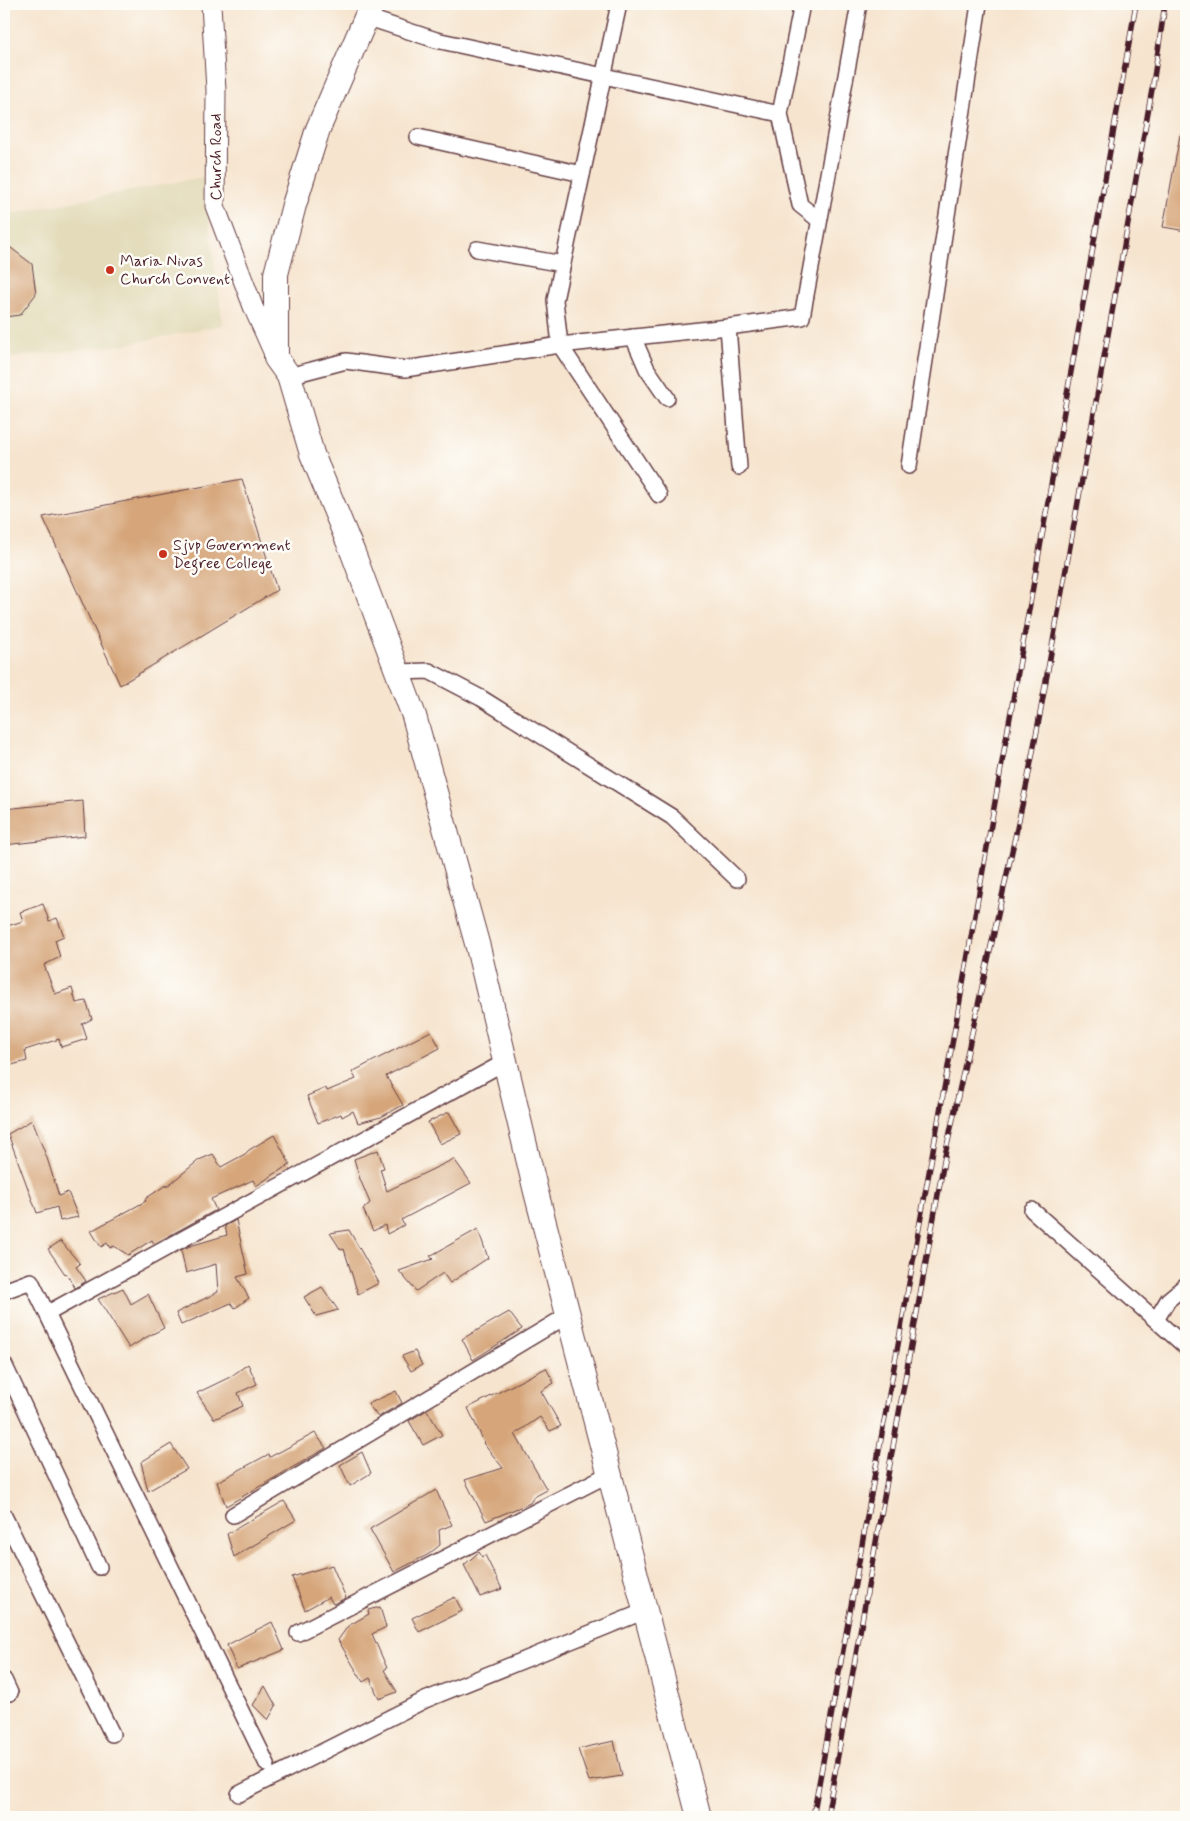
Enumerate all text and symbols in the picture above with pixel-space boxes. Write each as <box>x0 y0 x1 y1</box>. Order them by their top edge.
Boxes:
street label: Church Road <box>206 114 227 200</box>
place label: Maria Nivas Church Convent <box>120 251 230 290</box>
marker: Maria Nivas Church Convent <box>104 264 116 276</box>
place label: Sjvp Government Degree College <box>173 535 290 575</box>
marker: Sjvp Government Degree College <box>157 548 169 560</box>

